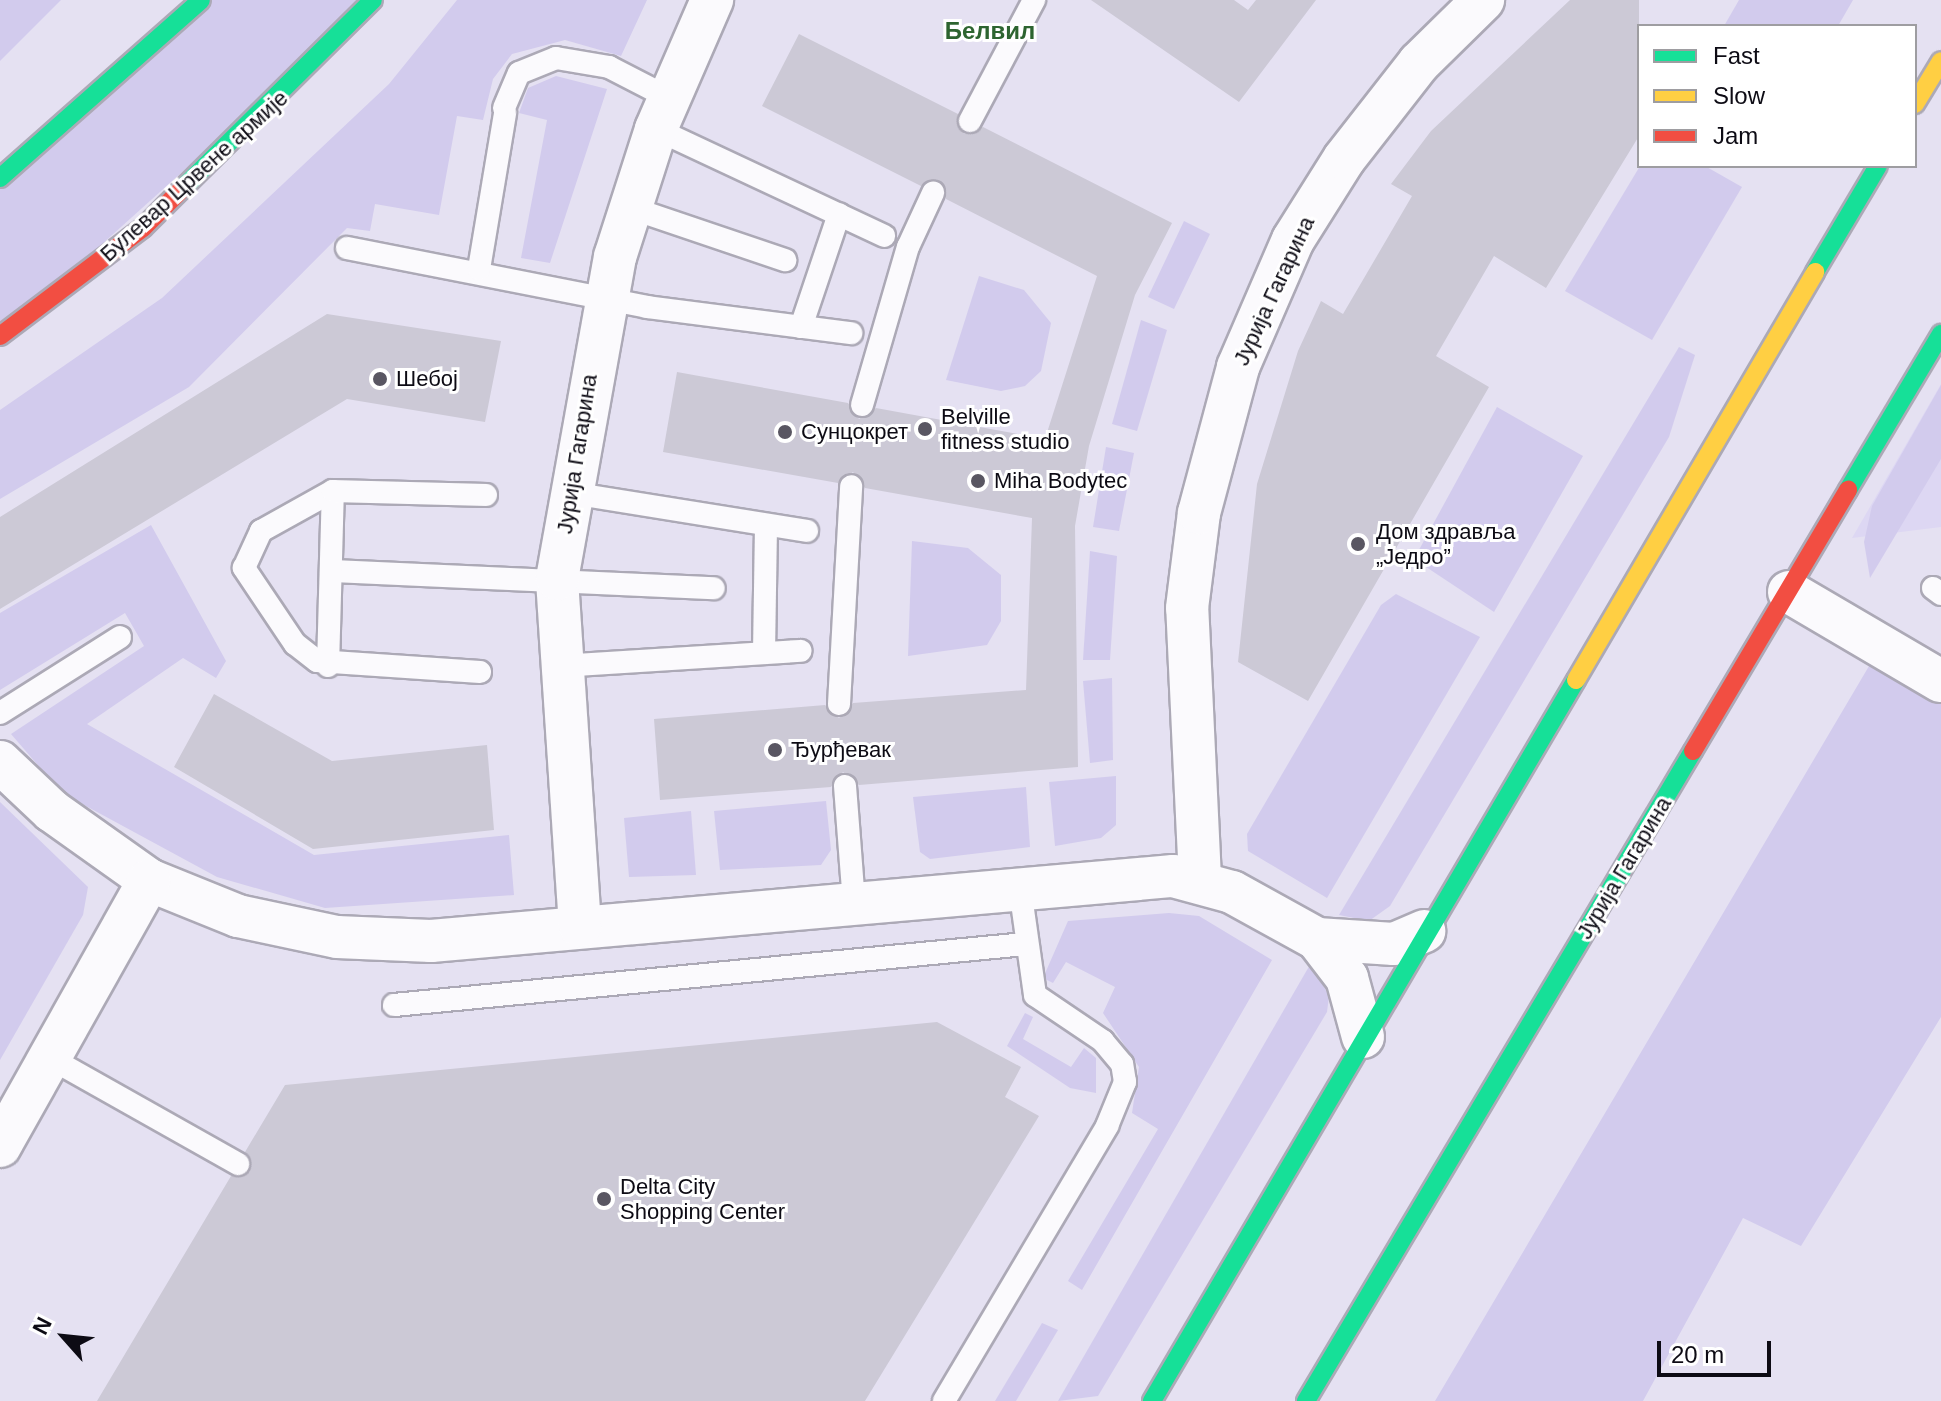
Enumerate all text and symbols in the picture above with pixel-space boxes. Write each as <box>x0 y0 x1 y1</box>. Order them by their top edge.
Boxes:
district label: Белвил <box>945 17 1035 45</box>
legend <box>1637 24 1917 168</box>
text: Fast <box>1713 42 1760 69</box>
text: Slow <box>1713 82 1765 109</box>
street label: Булевар Црвене армије <box>95 85 293 267</box>
text: Jam <box>1713 122 1758 149</box>
street label: Јурија Гагарина <box>1228 212 1320 370</box>
place label: Шебој <box>396 366 458 392</box>
marker: Шебој <box>371 370 389 388</box>
street label: Јурија Гагарина <box>551 372 603 536</box>
place label: Belville fitness studio <box>941 403 1069 454</box>
place label: Сунцокрет <box>801 419 908 445</box>
marker: Belville fitness studio <box>916 420 934 438</box>
marker: Сунцокрет <box>776 423 794 441</box>
place label: Miha Bodytec <box>994 468 1127 494</box>
marker: Miha Bodytec <box>969 472 987 490</box>
place label: Дом здравља „Једро” <box>1376 518 1515 570</box>
marker: Дом здравља „Једро” <box>1347 533 1369 555</box>
place label: Ђурђевак <box>791 737 891 763</box>
marker: Ђурђевак <box>766 741 784 759</box>
street label: Јурија Гагарина <box>1571 792 1677 944</box>
place label: Delta City Shopping Center <box>620 1173 785 1224</box>
marker: Delta City Shopping Center <box>595 1190 613 1208</box>
north arrow <box>24 1297 104 1377</box>
text: N <box>27 1313 57 1339</box>
scale bar <box>1661 1325 1775 1375</box>
text: 20 m <box>1671 1341 1724 1368</box>

